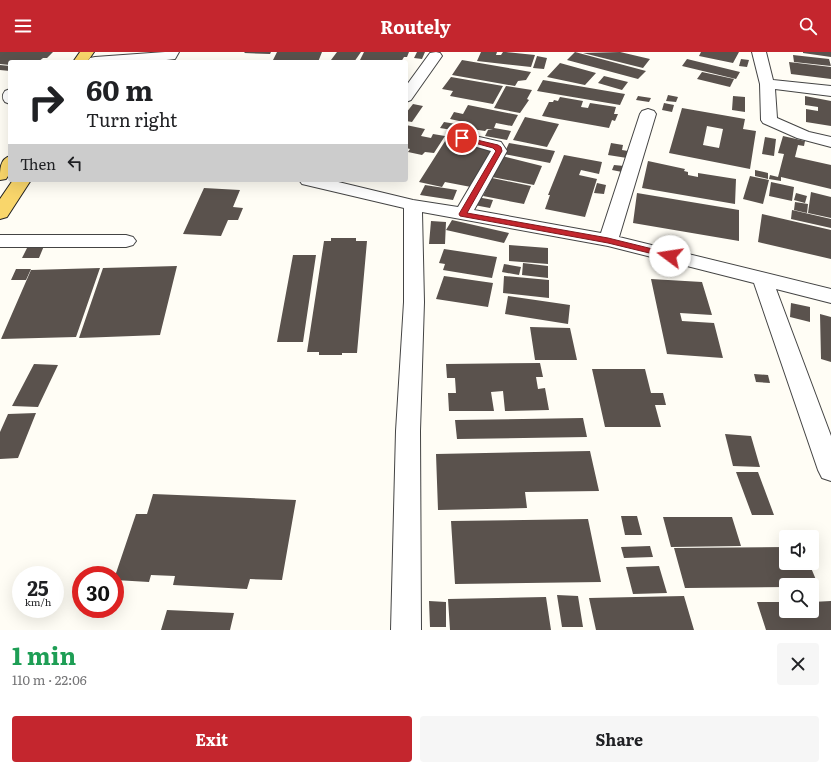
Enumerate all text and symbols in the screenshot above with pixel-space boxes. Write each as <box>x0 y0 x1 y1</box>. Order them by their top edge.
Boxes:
text: Routely <box>380 13 451 40</box>
icon: menu <box>12 15 34 37</box>
icon: search <box>797 15 819 37</box>
text: 60 m <box>86 68 153 110</box>
icon: right <box>20 76 72 128</box>
text: Turn right <box>86 106 177 133</box>
pin <box>445 121 479 155</box>
icon: arrive <box>451 127 473 149</box>
text: Then <box>20 152 56 175</box>
icon: left <box>64 152 86 174</box>
position arrow <box>649 235 691 277</box>
map controls <box>779 530 819 618</box>
button: sound <box>779 530 819 570</box>
speed limit sign: 30 <box>72 566 124 618</box>
text: 25 <box>27 572 49 602</box>
button: search <box>779 578 819 618</box>
text: km/h <box>25 594 51 609</box>
text: 1 min <box>12 637 76 672</box>
button: close <box>777 643 819 685</box>
text: 110 m · 22:06 <box>12 670 87 689</box>
button: Exit <box>12 716 412 762</box>
button: Share <box>420 716 819 762</box>

